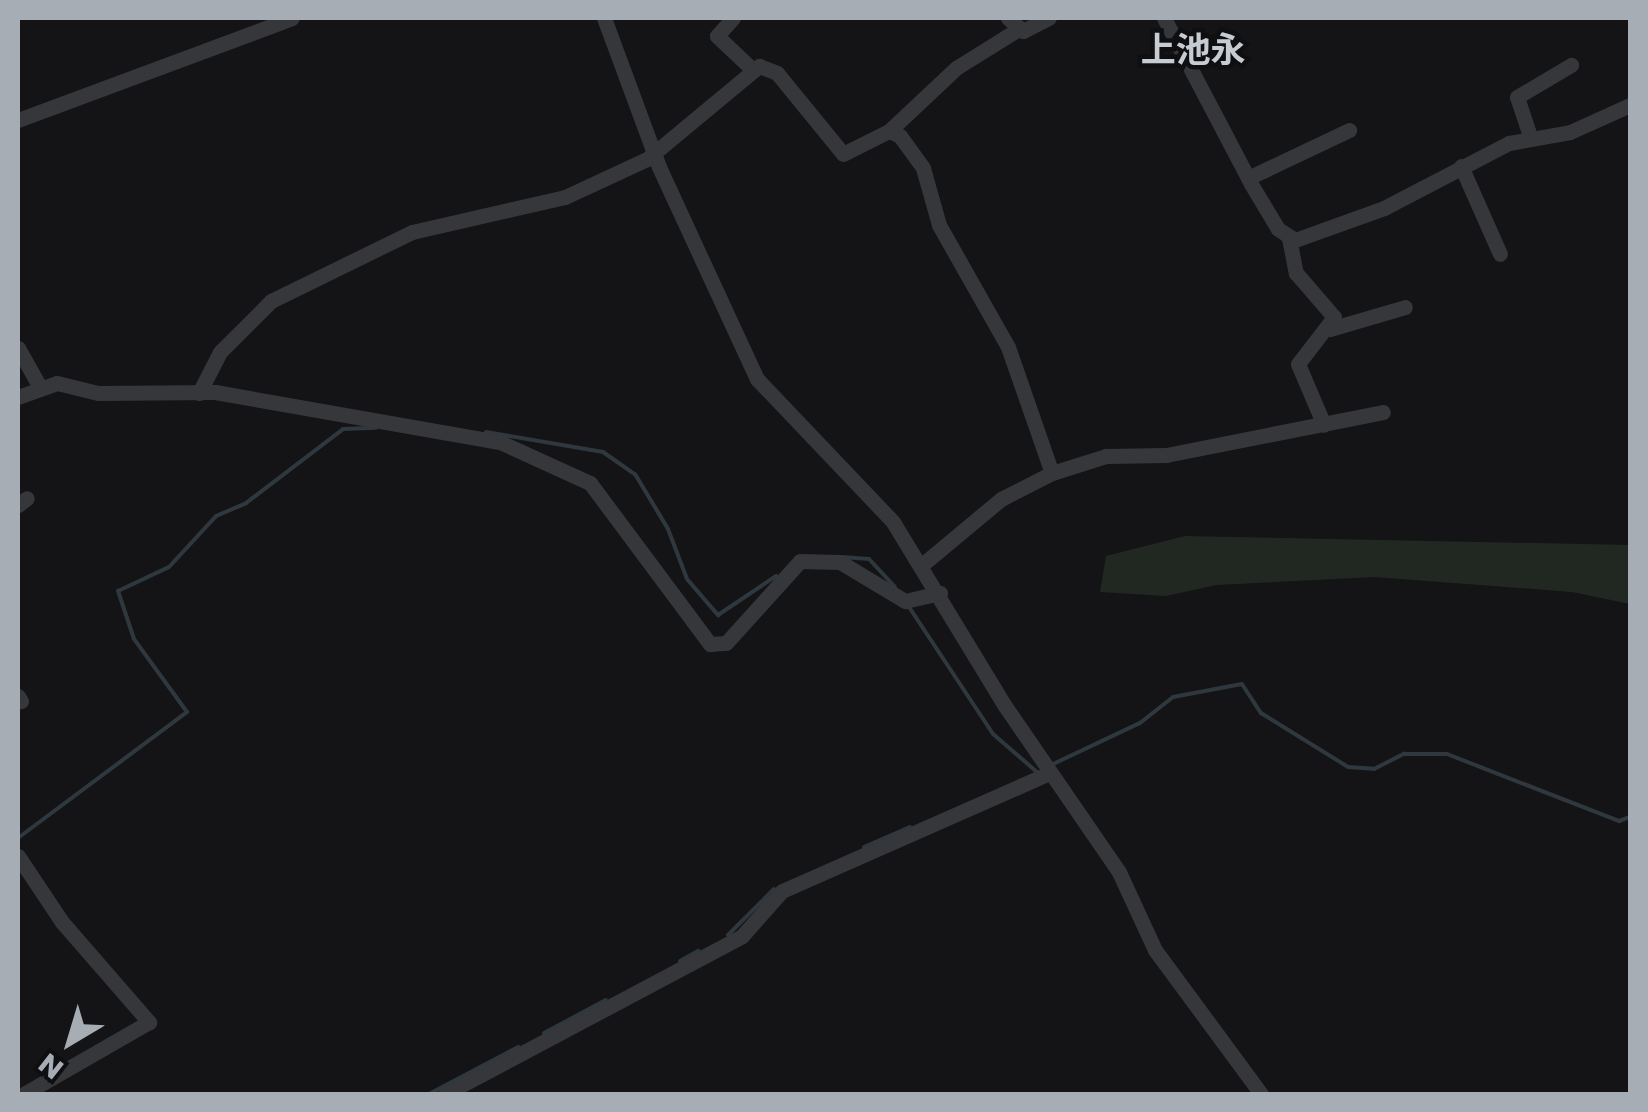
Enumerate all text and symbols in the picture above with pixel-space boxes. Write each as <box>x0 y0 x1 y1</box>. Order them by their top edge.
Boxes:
district label: 上池永 <box>1141 29 1245 71</box>
north arrow <box>20 992 120 1092</box>
text: N <box>31 1044 72 1088</box>

